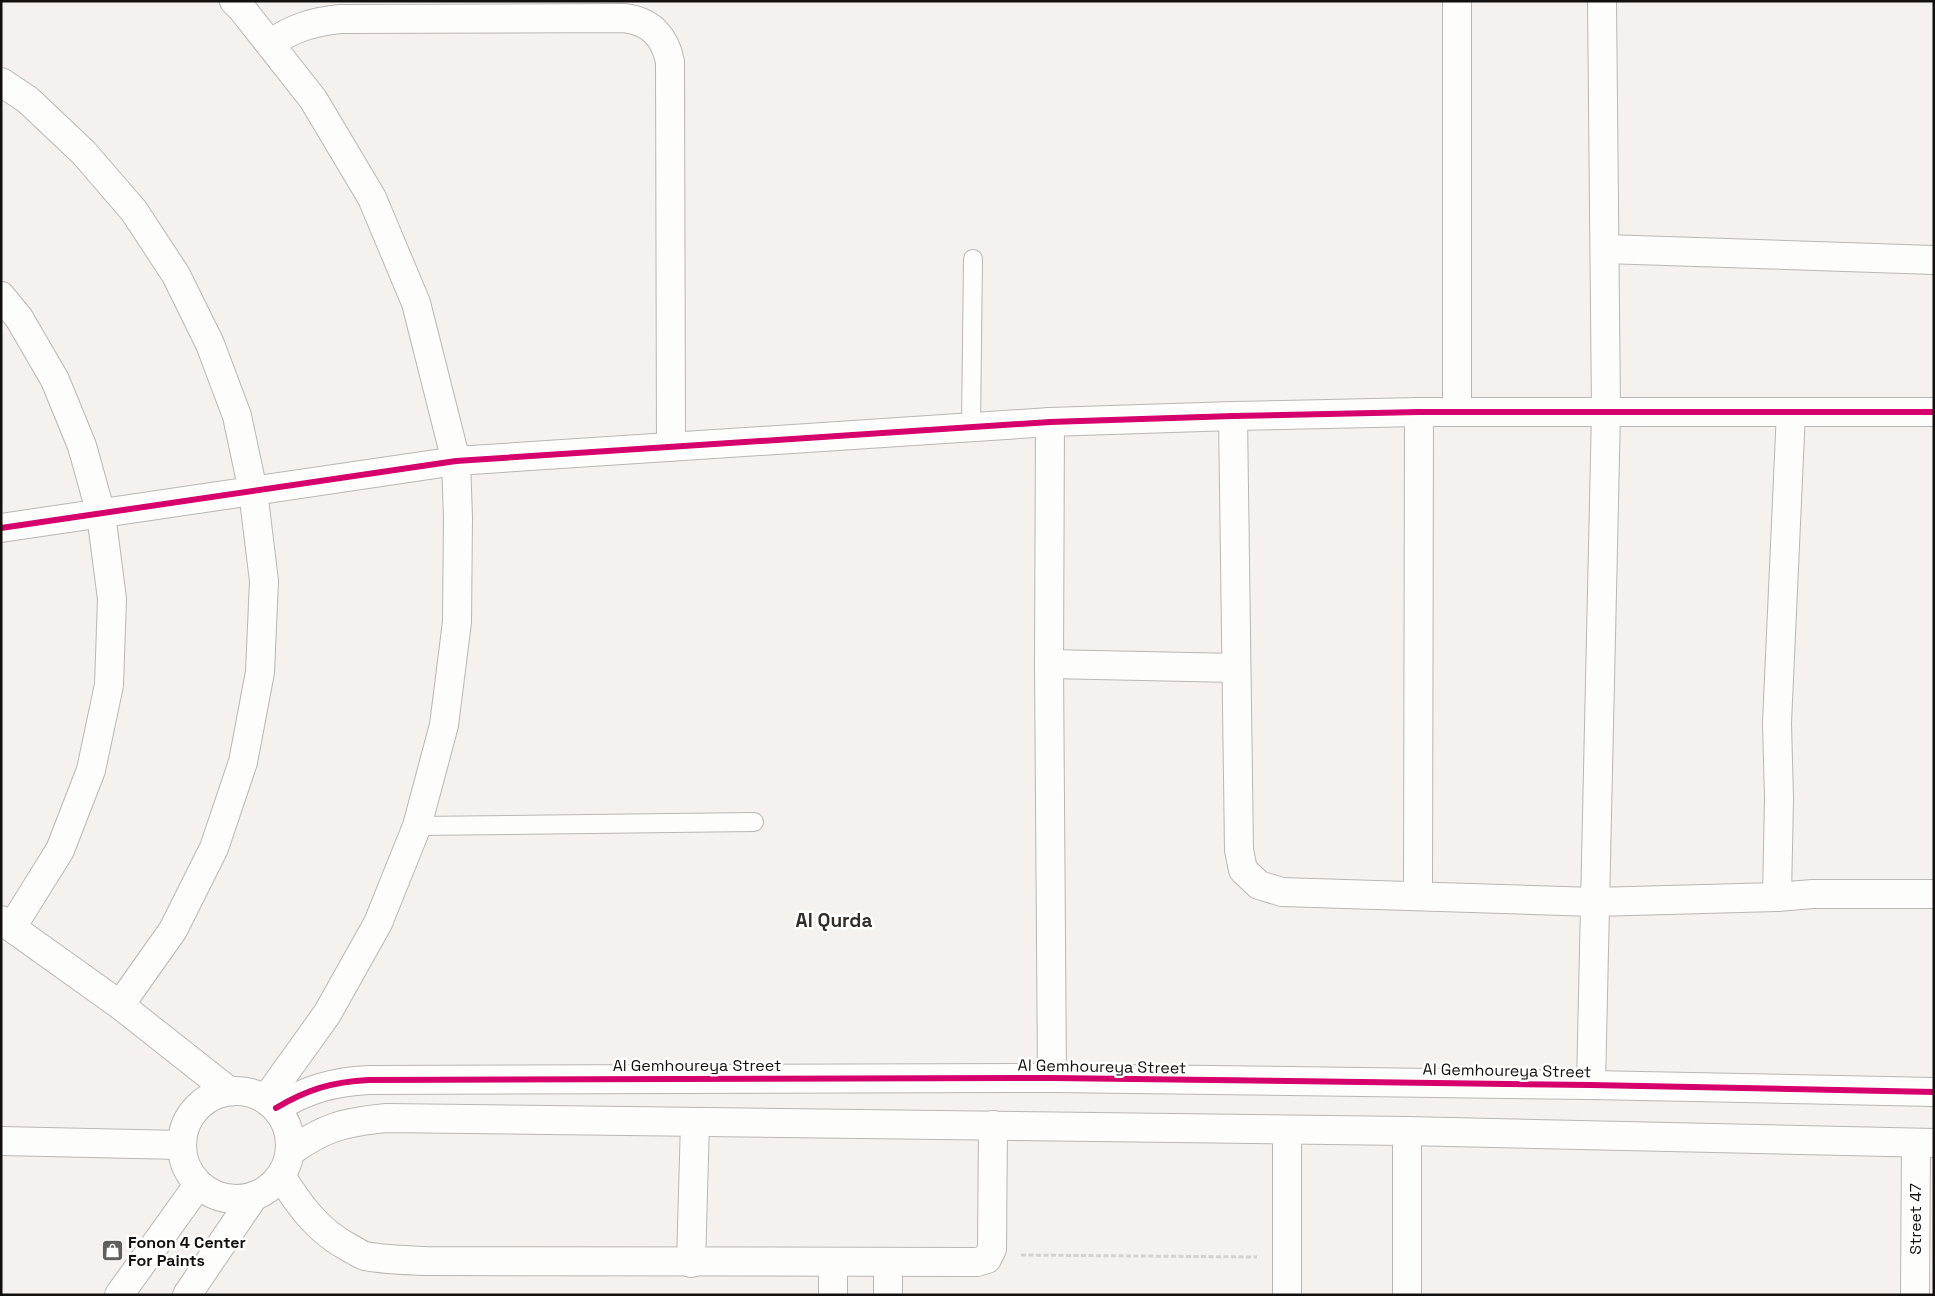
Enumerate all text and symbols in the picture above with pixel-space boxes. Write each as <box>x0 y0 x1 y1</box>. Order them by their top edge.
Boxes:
district label: Al Qurda <box>796 908 872 933</box>
street label: Al Gemhoureya Street <box>613 1055 781 1076</box>
street label: Al Gemhoureya Street <box>1018 1055 1186 1078</box>
street label: Al Gemhoureya Street <box>1423 1059 1591 1082</box>
street label: Street 47 <box>1905 1183 1926 1255</box>
place label: Fonon 4 Center For Paints <box>128 1232 246 1271</box>
shop icon: Fonon 4 Center For Paints <box>100 1239 124 1263</box>

